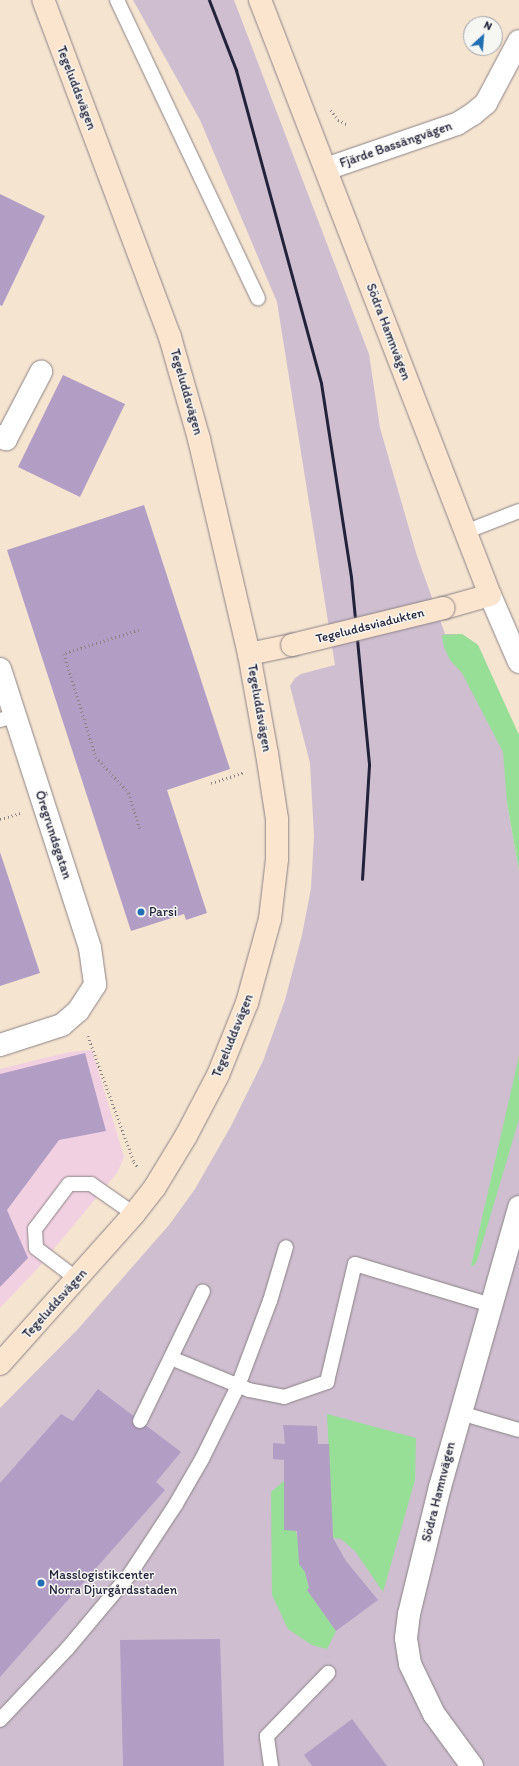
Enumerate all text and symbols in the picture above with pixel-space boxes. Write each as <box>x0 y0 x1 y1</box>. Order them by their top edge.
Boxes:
north arrow <box>463 16 503 56</box>
text: N <box>482 18 494 33</box>
street label: Tegeluddsvägen <box>53 44 99 132</box>
street label: Fjärde Bassängvägen <box>338 118 454 172</box>
street label: Södra Hamnvägen <box>362 282 414 382</box>
street label: Tegeluddsvägen <box>166 347 206 437</box>
street label: Tegeluddsviadukten <box>314 605 426 647</box>
street label: Tegeluddsvägen <box>244 663 274 753</box>
street label: Öregrundsgatan <box>31 789 75 881</box>
place label: Parsi <box>149 904 177 920</box>
marker: Parsi <box>136 907 146 917</box>
street label: Tegeluddsvägen <box>209 992 257 1080</box>
street label: Tegeluddsvägen <box>20 1266 90 1342</box>
street label: Södra Hamnvägen <box>419 1441 459 1543</box>
place label: Masslogistikcenter Norra Djurgårdsstaden <box>49 1568 177 1599</box>
marker: Masslogistikcenter Norra Djurgårdsstaden <box>36 1578 46 1588</box>

